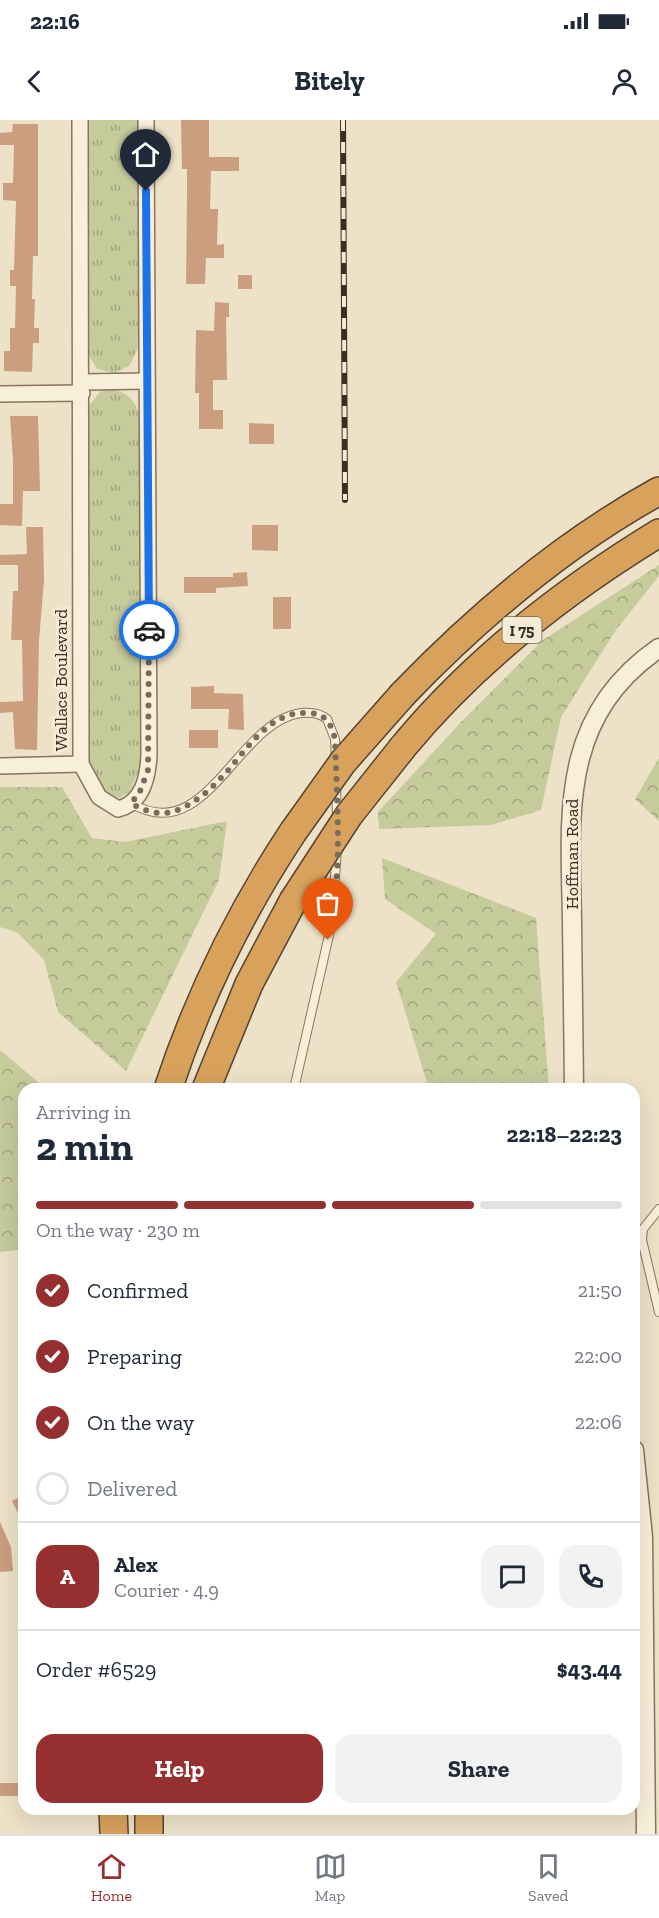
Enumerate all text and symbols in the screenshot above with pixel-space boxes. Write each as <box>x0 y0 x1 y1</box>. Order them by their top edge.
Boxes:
text: 22:16 <box>30 8 80 35</box>
icon: back <box>18 65 51 98</box>
text: Bitely <box>294 65 365 97</box>
icon: person <box>608 65 641 98</box>
pin <box>120 129 171 191</box>
icon: home <box>129 138 162 171</box>
courier <box>119 600 179 660</box>
street label: Wallace Boulevard <box>50 609 72 751</box>
icon: car <box>133 614 166 647</box>
road number: I 75 <box>502 617 542 643</box>
street label: Hoffman Road <box>561 798 583 909</box>
pin <box>302 878 353 940</box>
icon: bag <box>311 887 344 920</box>
text: Arriving in <box>36 1100 131 1124</box>
text: 22:18–22:23 <box>507 1121 622 1148</box>
text: 2 min <box>36 1123 133 1170</box>
text: On the way · 230 m <box>36 1218 200 1242</box>
icon: check <box>36 1274 69 1307</box>
text: Confirmed <box>87 1277 188 1304</box>
text: 21:50 <box>578 1278 622 1302</box>
icon: check <box>36 1340 69 1373</box>
text: Preparing <box>87 1343 182 1370</box>
text: 22:00 <box>574 1344 622 1368</box>
icon: check <box>36 1406 69 1439</box>
text: On the way <box>87 1409 194 1436</box>
text: 22:06 <box>575 1410 622 1434</box>
text: Delivered <box>87 1475 177 1502</box>
button: chat <box>481 1545 544 1608</box>
button: phone <box>559 1545 622 1608</box>
text: Alex <box>114 1551 158 1578</box>
text: A <box>60 1563 75 1590</box>
text: Courier · 4.9 <box>114 1578 219 1602</box>
text: Order #6529 <box>36 1656 157 1683</box>
text: $43.44 <box>557 1656 622 1683</box>
button: Help <box>36 1734 323 1803</box>
button: Share <box>335 1734 622 1803</box>
tab: Home <box>91 1850 132 1905</box>
tab: Map <box>314 1850 347 1905</box>
tab: Saved <box>528 1850 568 1905</box>

